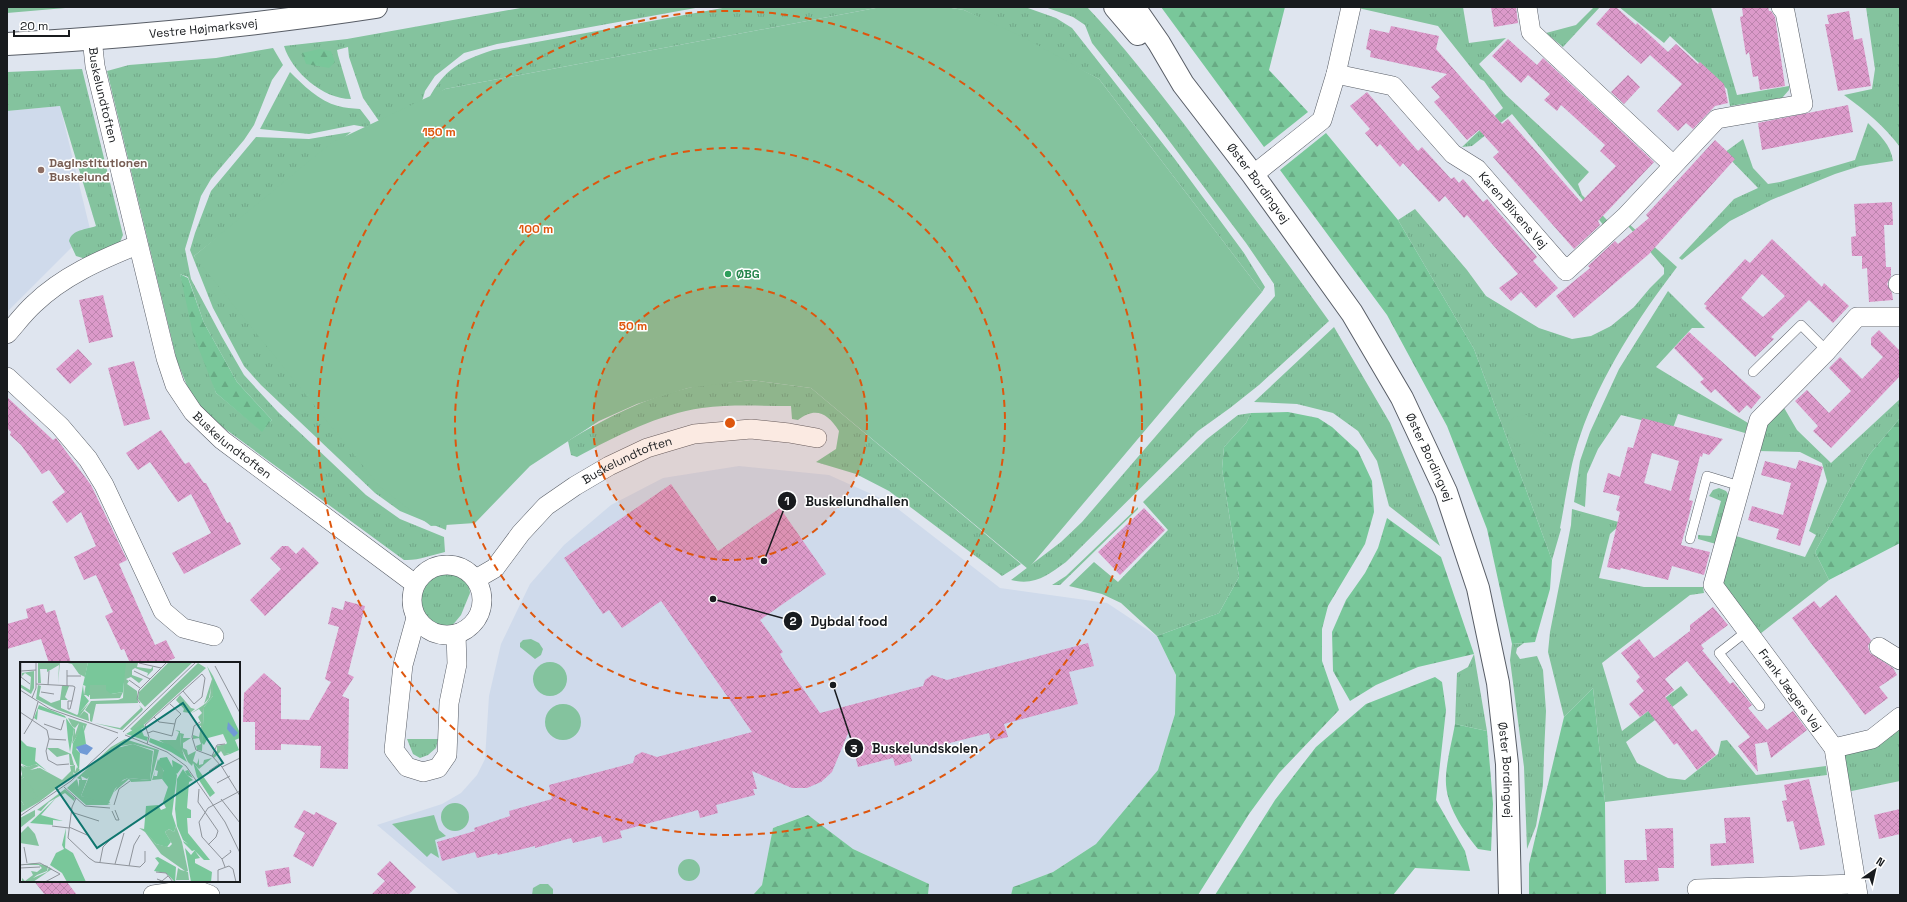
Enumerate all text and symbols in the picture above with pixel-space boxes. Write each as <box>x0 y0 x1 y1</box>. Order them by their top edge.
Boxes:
scale bar <box>14 12 69 38</box>
street label: Vestre Højmarksvej <box>148 15 259 42</box>
text: 20 m <box>20 18 48 34</box>
street label: Buskelundtoften <box>85 46 121 144</box>
text: 150 m <box>422 124 456 140</box>
street label: Øster Bordingvej <box>1223 140 1293 227</box>
place label: Daginstitutionen Buskelund <box>49 155 147 185</box>
marker: Daginstitutionen Buskelund <box>36 165 46 175</box>
street label: Karen Blixens Vej <box>1475 168 1551 252</box>
text: 100 m <box>519 221 553 237</box>
place label: ØBG <box>736 266 760 282</box>
marker: ØBG <box>723 269 733 279</box>
text: 50 m <box>619 318 647 334</box>
street label: Buskelundtoften <box>189 408 275 482</box>
street label: Øster Bordingvej <box>1402 410 1457 504</box>
centre of rings <box>723 416 737 430</box>
street label: Buskelundtoften <box>579 433 674 488</box>
callout: Buskelundhallen <box>777 489 917 514</box>
text: 1 <box>784 493 790 509</box>
text: Buskelundhallen <box>805 493 909 510</box>
callout: Dybdal food <box>783 608 896 633</box>
text: 2 <box>789 613 797 629</box>
text: Dybdal food <box>810 613 888 630</box>
street label: Frank Jægers Vej <box>1755 646 1825 734</box>
inset map <box>20 662 240 882</box>
street label: Øster Bordingvej <box>1494 721 1516 818</box>
callout: Buskelundskolen <box>844 736 986 761</box>
text: Buskelundskolen <box>872 740 978 757</box>
text: 3 <box>850 741 858 757</box>
north arrow <box>1855 850 1895 890</box>
text: N <box>1874 854 1888 870</box>

